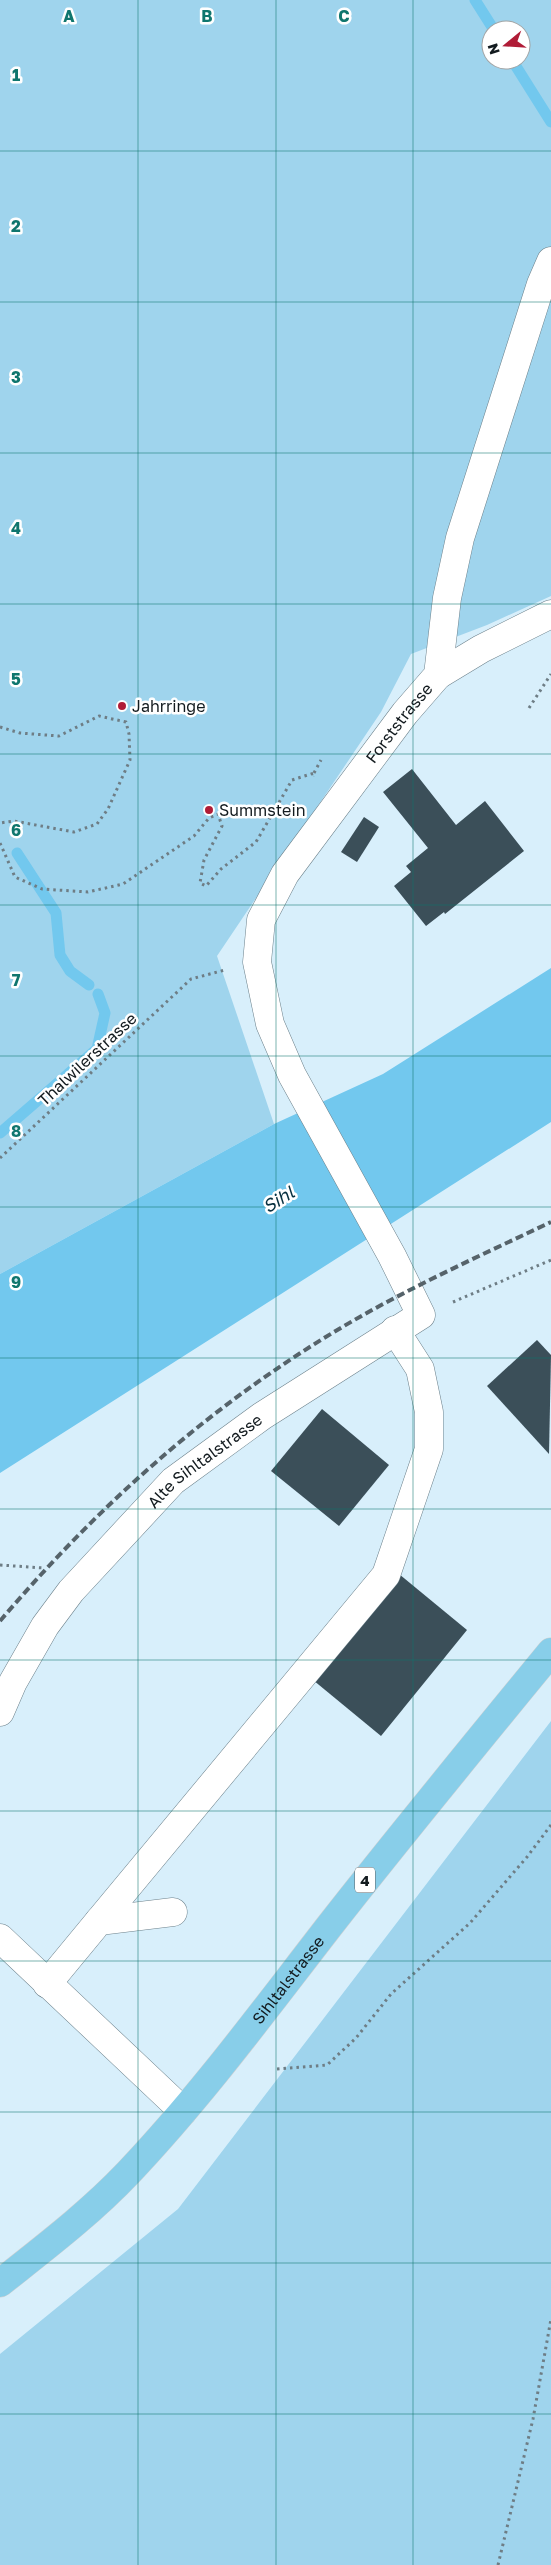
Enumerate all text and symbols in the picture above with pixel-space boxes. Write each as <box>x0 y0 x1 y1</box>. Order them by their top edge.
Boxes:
text: A <box>63 6 75 26</box>
text: B <box>201 6 213 26</box>
text: C <box>338 6 350 26</box>
north arrow <box>481 20 531 70</box>
text: N <box>483 41 503 57</box>
text: 1 <box>12 65 20 85</box>
text: 2 <box>11 216 21 236</box>
text: 3 <box>11 367 21 387</box>
text: 4 <box>11 518 21 538</box>
text: 5 <box>11 669 21 689</box>
street label: Forststrasse <box>361 679 436 767</box>
place label: Jahrringe <box>132 696 206 716</box>
marker: Jahrringe <box>116 700 128 712</box>
place label: Summstein <box>219 800 306 820</box>
marker: Summstein <box>203 804 215 816</box>
text: 6 <box>11 820 21 840</box>
text: 7 <box>12 970 21 990</box>
street label: Thalwilerstrasse <box>33 1008 141 1110</box>
text: 8 <box>11 1121 21 1141</box>
water label: Sihl <box>258 1180 299 1217</box>
text: 9 <box>11 1272 21 1292</box>
street label: Alte Sihltalstrasse <box>143 1409 266 1512</box>
road number: 4 <box>355 1868 375 1892</box>
street label: Sihltalstrasse <box>248 1932 328 2028</box>

